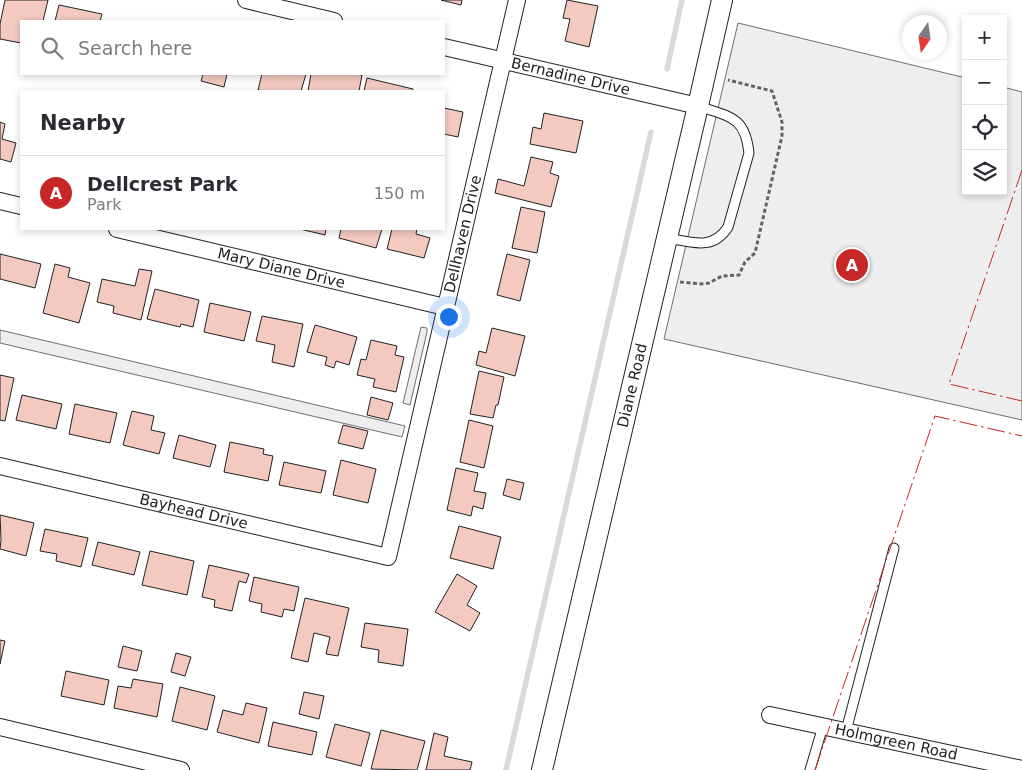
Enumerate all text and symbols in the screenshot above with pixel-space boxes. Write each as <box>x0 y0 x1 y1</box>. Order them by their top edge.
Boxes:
north arrow <box>902 15 947 60</box>
map controls <box>962 15 1007 195</box>
button: + <box>962 15 1007 60</box>
search box <box>20 20 445 75</box>
icon: search <box>38 34 66 62</box>
text: Search here <box>78 37 192 59</box>
street label: Bernadine Drive <box>509 54 632 99</box>
button: − <box>962 60 1007 105</box>
button: locate <box>962 105 1007 150</box>
text: Nearby <box>40 111 125 135</box>
button: layers <box>962 150 1007 195</box>
text: Dellcrest Park <box>87 173 237 195</box>
street label: Dellhaven Drive <box>440 173 485 295</box>
text: A <box>50 184 62 203</box>
text: 150 m <box>374 184 425 203</box>
text: Park <box>87 195 122 214</box>
street label: Mary Diane Drive <box>216 244 347 292</box>
pin: A <box>836 246 868 284</box>
your location <box>436 304 462 330</box>
street label: Diane Road <box>614 341 651 429</box>
street label: Bayhead Drive <box>138 490 250 533</box>
street label: Holmgreen Road <box>833 720 959 764</box>

